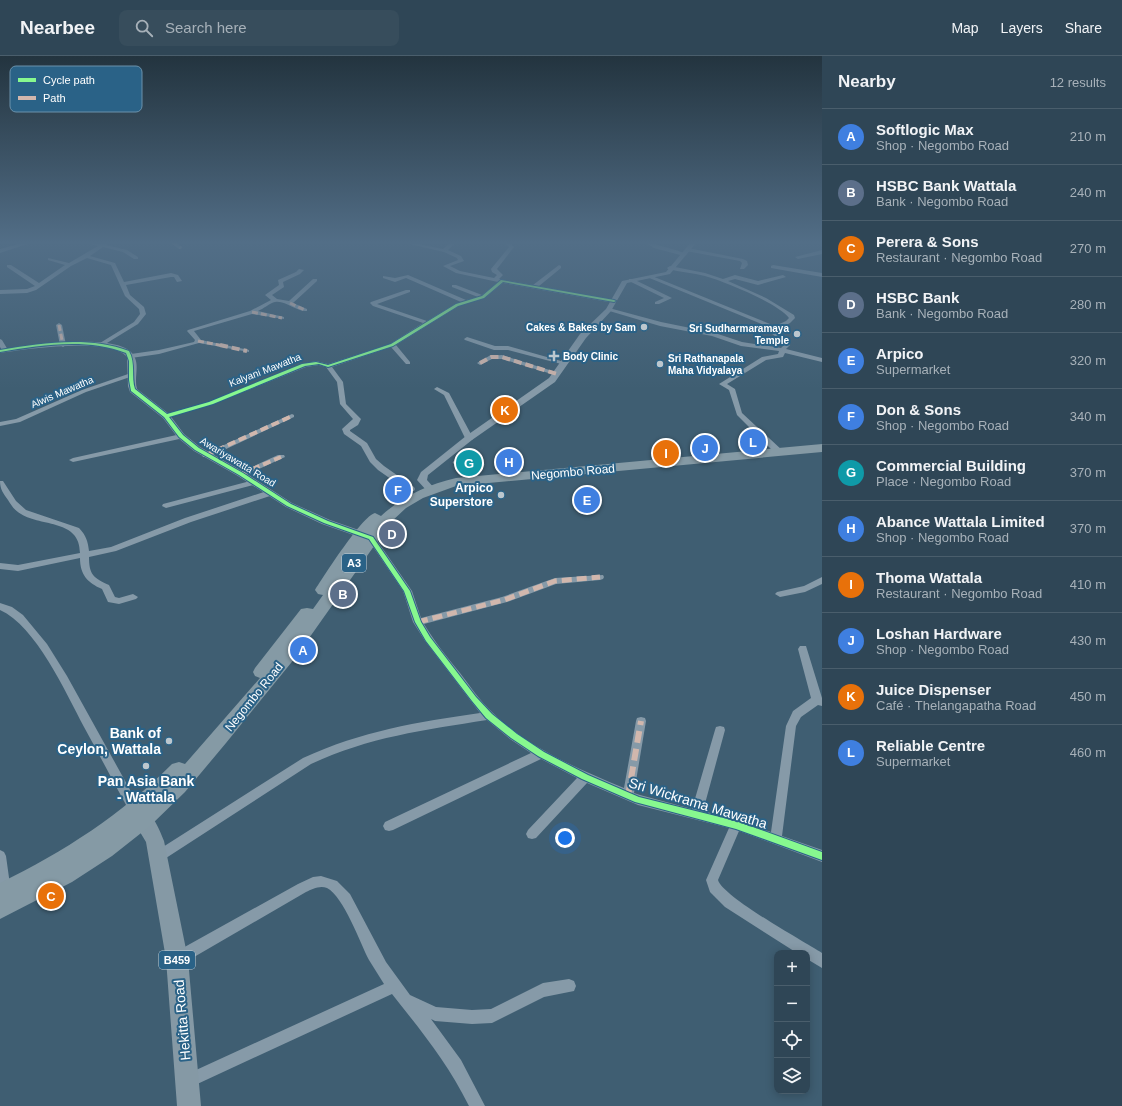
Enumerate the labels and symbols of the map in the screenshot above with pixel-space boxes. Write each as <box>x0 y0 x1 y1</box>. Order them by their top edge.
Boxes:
legend <box>10 66 142 112</box>
text: Cycle path <box>43 74 95 86</box>
text: Path <box>43 92 66 104</box>
place label: Cakes & Bakes by Sam <box>526 322 636 333</box>
marker: Cakes & Bakes by Sam <box>639 322 649 332</box>
place label: Sri Sudharmaramaya Temple <box>689 323 789 346</box>
marker: Sri Sudharmaramaya Temple <box>792 329 802 339</box>
marker: Body Clinic <box>548 350 560 362</box>
street label: Kalyani Mawatha <box>227 351 303 389</box>
place label: Body Clinic <box>563 351 618 362</box>
place label: Sri Rathanapala Maha Vidyalaya <box>668 353 744 376</box>
marker: Sri Rathanapala Maha Vidyalaya <box>655 359 665 369</box>
street label: Alwis Mawatha <box>29 374 95 410</box>
pin: K <box>492 395 518 425</box>
pin: L <box>740 427 766 457</box>
pin: J <box>692 433 718 463</box>
street label: Awariyawatta Road <box>198 435 278 489</box>
pin: I <box>653 438 679 468</box>
pin: H <box>496 447 522 477</box>
pin: G <box>456 448 482 478</box>
street label: Negombo Road <box>531 461 615 483</box>
pin: F <box>385 475 411 505</box>
place label: Arpico Superstore <box>430 481 493 509</box>
pin: E <box>574 485 600 515</box>
marker: Arpico Superstore <box>496 490 506 500</box>
pin: D <box>379 519 405 549</box>
road number: A3 <box>342 554 366 572</box>
pin: B <box>330 579 356 609</box>
pin: A <box>290 635 316 665</box>
street label: Negombo Road <box>222 660 286 734</box>
place label: Bank of Ceylon, Wattala <box>57 725 161 757</box>
marker: Bank of Ceylon, Wattala <box>164 736 174 746</box>
marker: Pan Asia Bank - Wattala <box>141 761 151 771</box>
place label: Pan Asia Bank - Wattala <box>98 773 195 805</box>
street label: Sri Wickrama Mawatha <box>627 774 769 832</box>
your location <box>555 828 575 848</box>
pin: C <box>38 881 64 911</box>
road number: B459 <box>159 951 195 969</box>
street label: Hekitta Road <box>171 979 193 1061</box>

